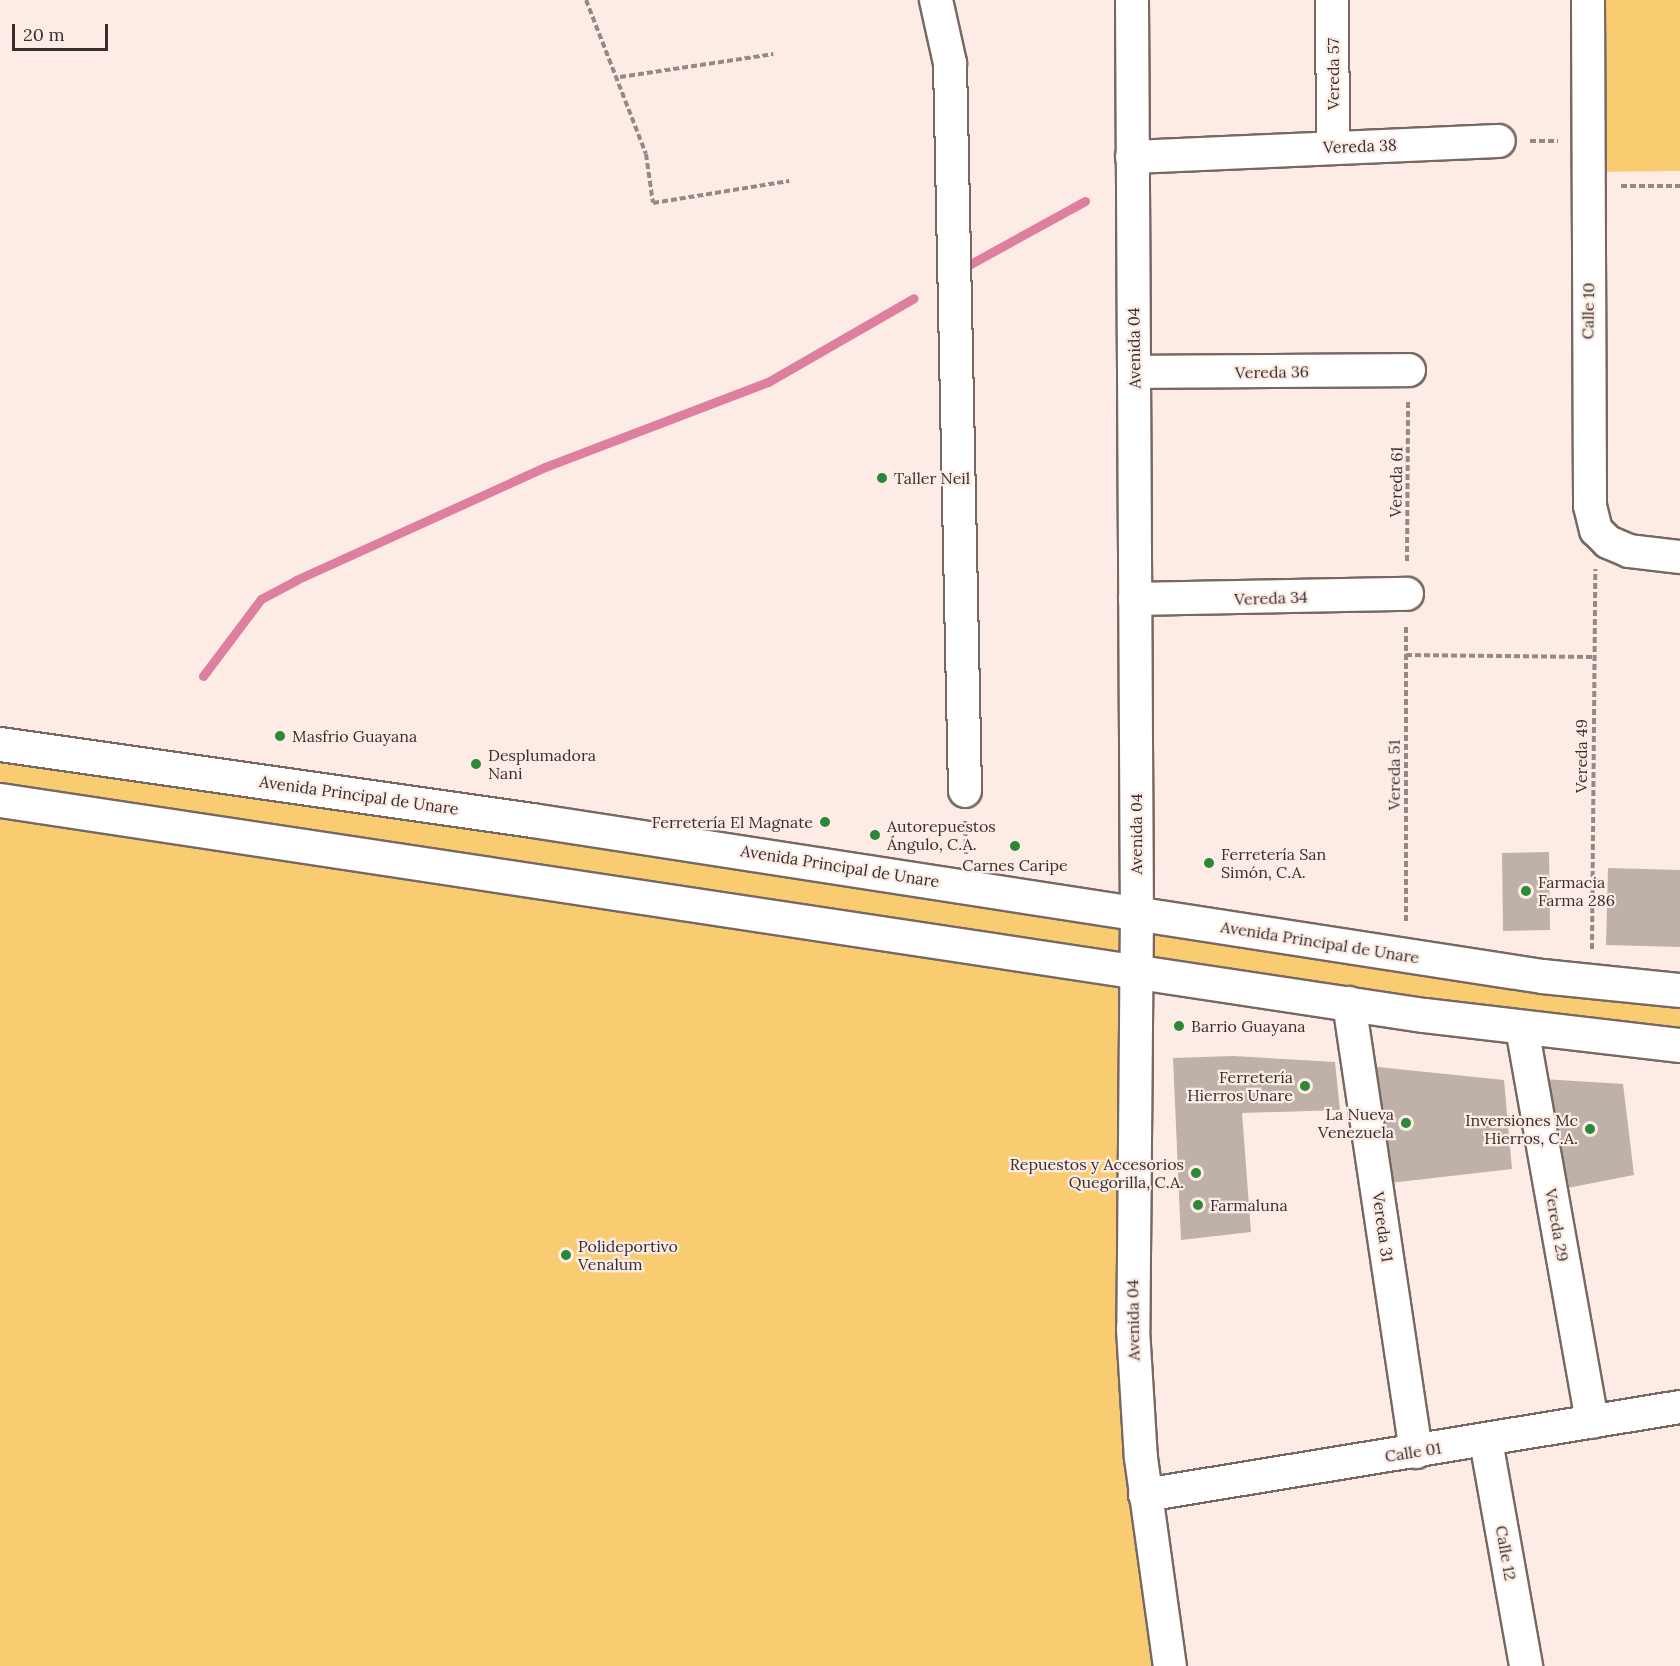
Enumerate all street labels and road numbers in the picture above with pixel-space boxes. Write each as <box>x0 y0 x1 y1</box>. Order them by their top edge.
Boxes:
street label: Vereda 57 <box>1323 38 1343 110</box>
street label: Vereda 38 <box>1323 135 1397 157</box>
street label: Calle 10 <box>1578 282 1598 340</box>
street label: Avenida 04 <box>1124 307 1144 389</box>
street label: Vereda 36 <box>1235 362 1309 382</box>
street label: Vereda 61 <box>1386 446 1406 518</box>
street label: Vereda 34 <box>1234 587 1308 609</box>
street label: Vereda 49 <box>1571 719 1591 793</box>
street label: Vereda 51 <box>1384 740 1404 810</box>
street label: Avenida Principal de Unare <box>258 772 460 818</box>
street label: Avenida 04 <box>1126 793 1146 875</box>
street label: Avenida Principal de Unare <box>739 841 941 891</box>
street label: Avenida Principal de Unare <box>1219 917 1421 967</box>
street label: Vereda 29 <box>1541 1187 1573 1263</box>
street label: Vereda 31 <box>1369 1191 1397 1263</box>
street label: Avenida 04 <box>1123 1279 1143 1361</box>
street label: Calle 01 <box>1383 1438 1443 1466</box>
street label: Calle 12 <box>1492 1524 1520 1582</box>

